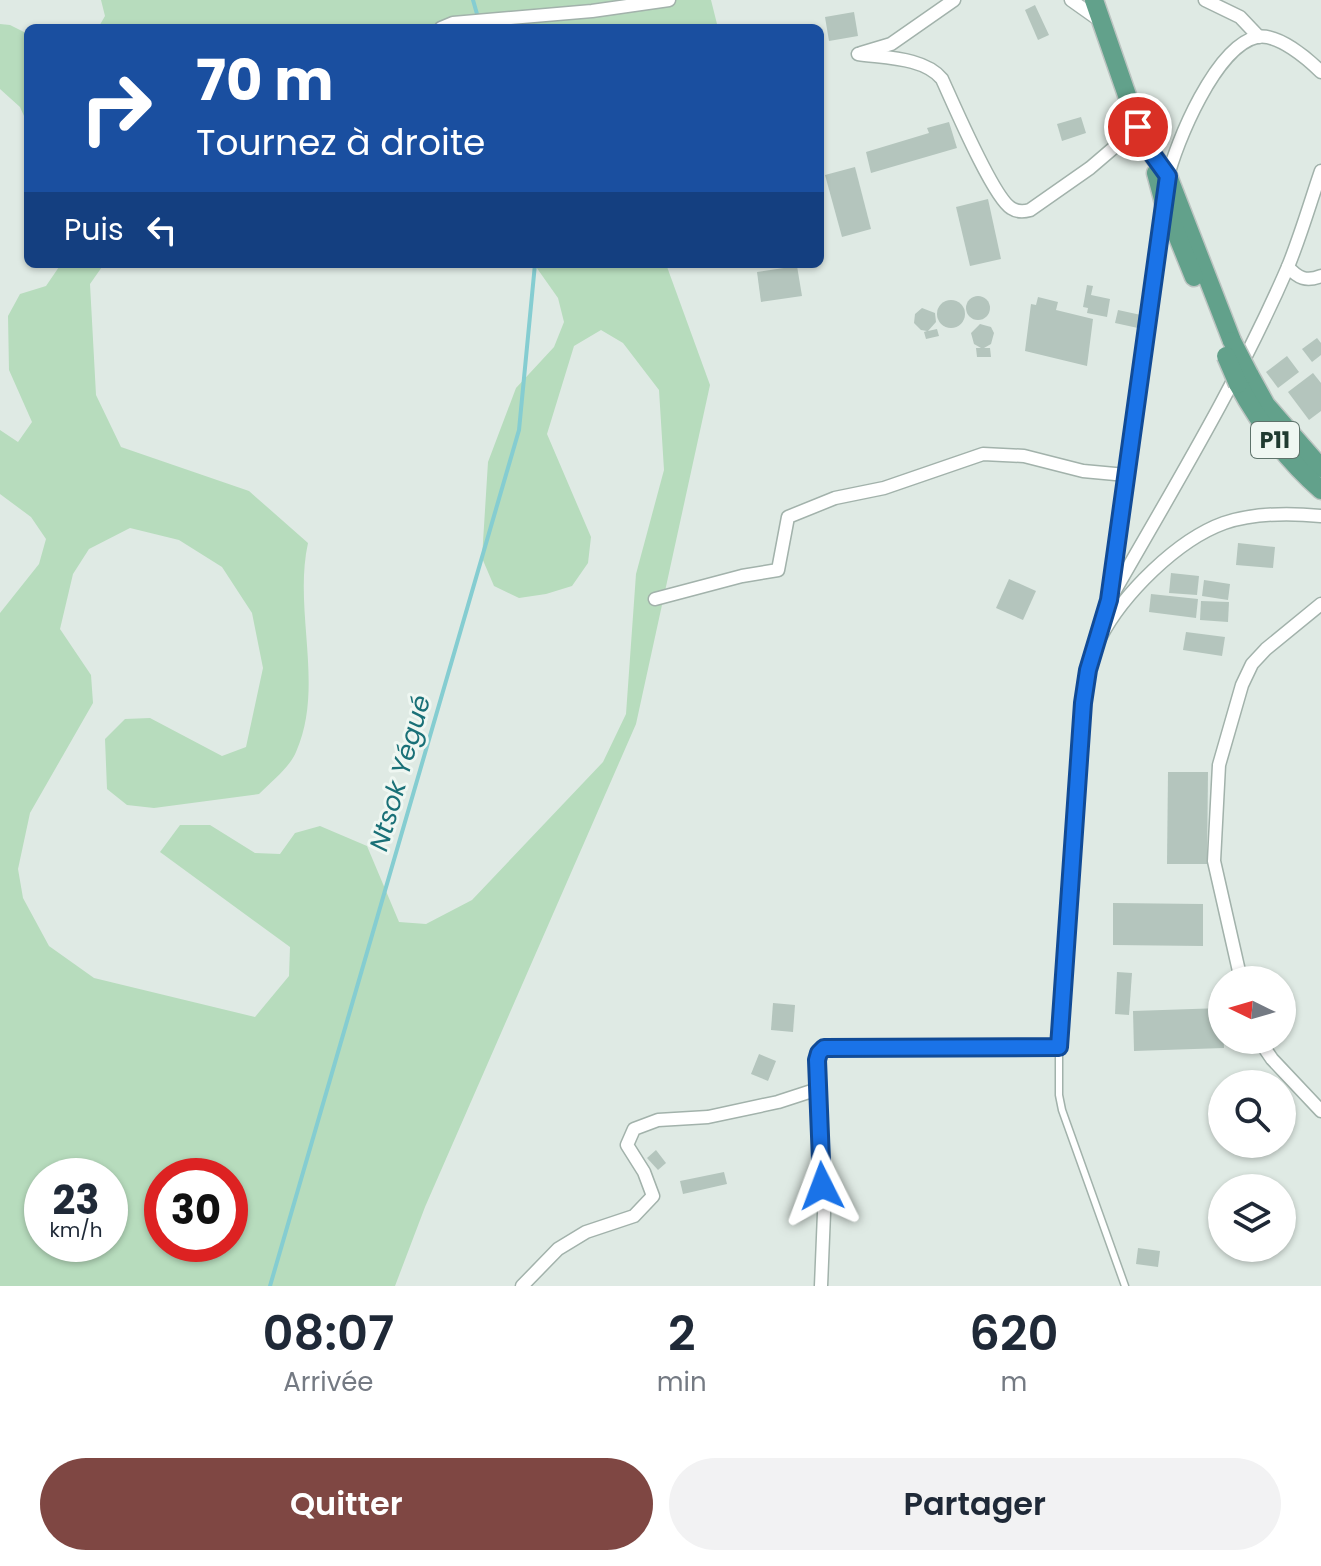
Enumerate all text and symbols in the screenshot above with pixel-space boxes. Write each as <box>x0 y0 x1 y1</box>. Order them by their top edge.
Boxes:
text: 70 m <box>196 41 334 120</box>
icon: right <box>64 56 168 160</box>
pin <box>1104 93 1172 161</box>
icon: arrive <box>1116 105 1160 149</box>
text: Tournez à droite <box>196 117 485 168</box>
text: Puis <box>64 208 124 251</box>
icon: left <box>140 208 184 252</box>
road number: P11 <box>1251 422 1299 458</box>
water label: Ntsok Yégué <box>361 691 439 855</box>
north arrow <box>1208 966 1296 1054</box>
map controls <box>1208 966 1296 1262</box>
button: search <box>1208 1070 1296 1158</box>
position arrow <box>780 1144 864 1228</box>
speed limit sign: 30 <box>144 1158 248 1262</box>
text: 23 <box>52 1172 100 1228</box>
button: layers <box>1208 1174 1296 1262</box>
text: km/h <box>49 1216 103 1244</box>
text: 08:07 <box>263 1300 394 1367</box>
text: 2 <box>668 1300 696 1367</box>
text: 620 <box>969 1300 1058 1367</box>
text: Arrivée <box>283 1364 374 1400</box>
text: min <box>657 1364 707 1400</box>
text: m <box>1000 1364 1027 1400</box>
button: Quitter <box>40 1458 653 1550</box>
button: Partager <box>669 1458 1281 1550</box>

